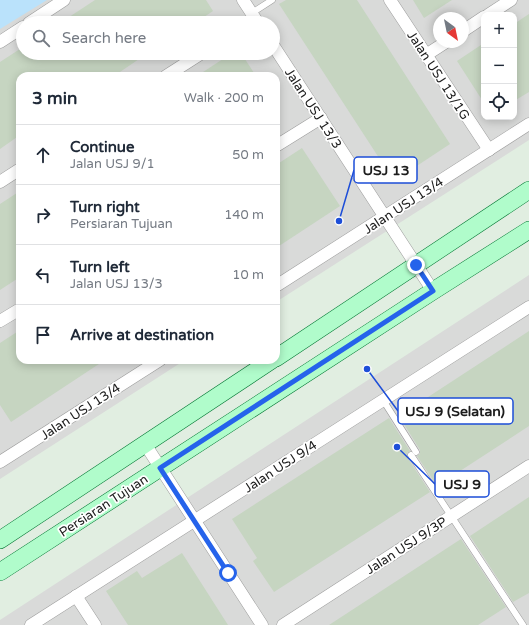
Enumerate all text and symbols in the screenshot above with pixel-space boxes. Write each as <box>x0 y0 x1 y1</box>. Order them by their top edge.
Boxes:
north arrow <box>433 12 469 48</box>
map controls <box>481 12 517 120</box>
button: + <box>481 12 517 48</box>
search box <box>16 16 280 60</box>
icon: search <box>30 27 52 49</box>
street label: Jalan USJ 13/1G <box>404 28 473 123</box>
text: Search here <box>62 29 146 47</box>
button: − <box>481 48 517 84</box>
street label: Jalan USJ 13/3 <box>281 65 345 152</box>
button: locate <box>481 84 517 120</box>
text: 3 min <box>32 88 77 109</box>
text: Walk · 200 m <box>184 90 264 106</box>
text: Continue <box>70 138 134 156</box>
icon: ahead <box>32 144 54 166</box>
text: 50 m <box>232 147 264 163</box>
text: Jalan USJ 9/1 <box>70 156 155 172</box>
callout: USJ 13 <box>354 157 417 183</box>
text: USJ 13 <box>363 162 410 179</box>
street label: Jalan USJ 13/4 <box>361 174 446 238</box>
text: Turn right <box>70 198 140 216</box>
icon: right <box>32 204 54 226</box>
text: 140 m <box>224 207 264 223</box>
text: Persiaran Tujuan <box>70 216 173 232</box>
route end <box>407 256 425 274</box>
text: Turn left <box>70 258 130 276</box>
icon: left <box>32 264 54 286</box>
text: 10 m <box>232 267 264 283</box>
text: Jalan USJ 13/3 <box>70 276 163 292</box>
icon: arrive <box>32 324 54 346</box>
text: Arrive at destination <box>70 326 214 344</box>
street label: Jalan USJ 13/4 <box>38 380 123 444</box>
callout: USJ 9 (Selatan) <box>398 398 513 424</box>
text: USJ 9 (Selatan) <box>405 403 505 420</box>
street label: Jalan USJ 9/4 <box>241 437 320 496</box>
street label: Persiaran Tujuan <box>56 471 151 541</box>
callout: USJ 9 <box>435 471 489 497</box>
text: USJ 9 <box>443 476 481 493</box>
street label: Jalan USJ 9/3P <box>363 514 450 578</box>
route start <box>219 564 237 582</box>

